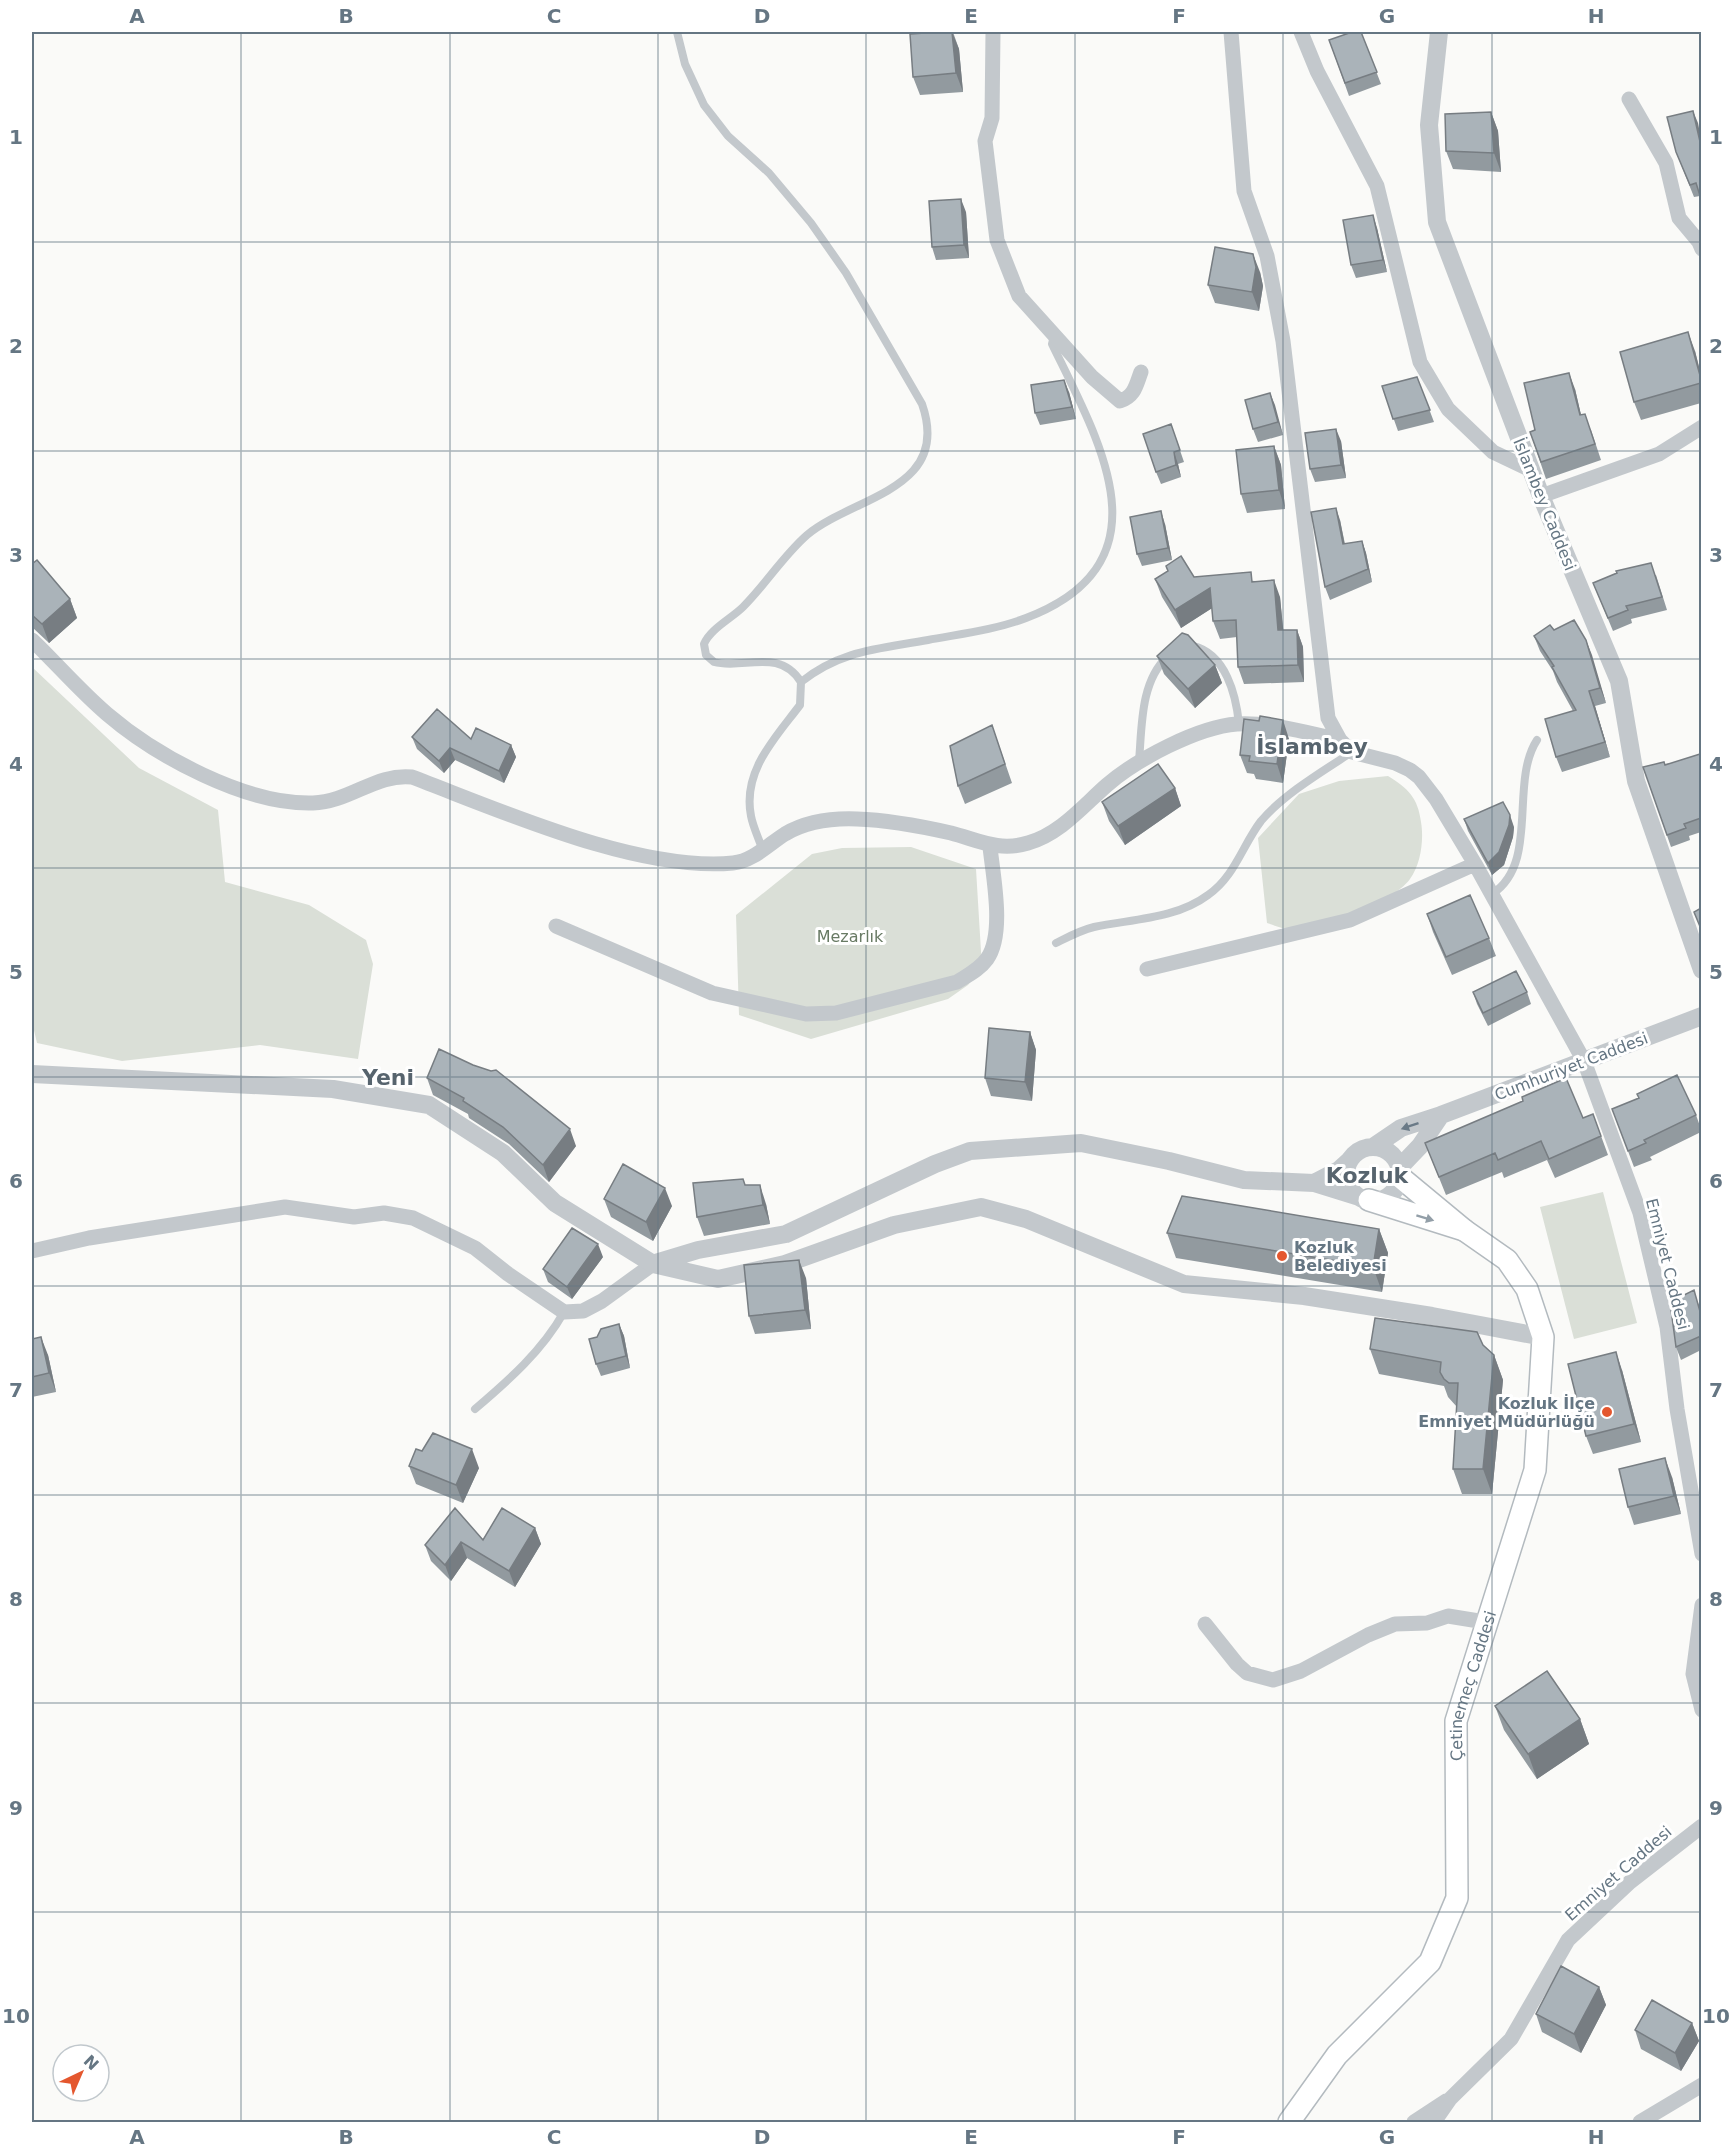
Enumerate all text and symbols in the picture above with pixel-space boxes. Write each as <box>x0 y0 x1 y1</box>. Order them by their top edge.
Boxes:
text: A <box>129 4 145 28</box>
text: B <box>338 4 354 28</box>
text: C <box>547 4 561 28</box>
text: D <box>754 4 770 28</box>
text: E <box>964 4 978 28</box>
text: F <box>1172 4 1186 28</box>
text: G <box>1379 4 1395 28</box>
text: H <box>1588 4 1604 28</box>
text: 1 <box>9 125 23 149</box>
text: 1 <box>1709 125 1723 149</box>
text: 2 <box>9 334 23 358</box>
text: 2 <box>1709 334 1723 358</box>
street label: İslambey Caddesi <box>1509 435 1580 573</box>
text: 3 <box>9 543 23 567</box>
text: 3 <box>1709 543 1723 567</box>
district label: İslambey <box>1256 734 1368 759</box>
text: 4 <box>9 752 23 776</box>
text: 4 <box>1709 752 1723 776</box>
park label: Mezarlık <box>817 927 884 946</box>
text: 5 <box>9 960 23 984</box>
text: 5 <box>1709 960 1723 984</box>
street label: Cumhuriyet Caddesi <box>1492 1028 1651 1105</box>
district label: Yeni <box>361 1065 414 1090</box>
one-way arrow <box>1401 1121 1419 1131</box>
district label: Kozluk <box>1326 1163 1410 1188</box>
text: 6 <box>9 1169 23 1193</box>
text: 6 <box>1709 1169 1723 1193</box>
street label: Emniyet Caddesi <box>1642 1196 1693 1332</box>
one-way arrow <box>1416 1214 1434 1223</box>
place label: Kozluk Belediyesi <box>1294 1238 1387 1275</box>
marker: Kozluk Belediyesi <box>1275 1249 1289 1263</box>
text: 7 <box>9 1378 23 1402</box>
text: 7 <box>1709 1378 1723 1402</box>
place label: Kozluk İlçe Emniyet Müdürlüğü <box>1418 1394 1595 1431</box>
marker: Kozluk İlçe Emniyet Müdürlüğü <box>1600 1405 1614 1419</box>
text: 8 <box>9 1587 23 1611</box>
text: 8 <box>1709 1587 1723 1611</box>
street label: Çetinemeç Caddesi <box>1447 1609 1500 1761</box>
text: 9 <box>9 1796 23 1820</box>
text: 9 <box>1709 1796 1723 1820</box>
street label: Emniyet Caddesi <box>1561 1822 1675 1925</box>
text: 10 <box>2 2004 30 2028</box>
text: 10 <box>1702 2004 1730 2028</box>
north arrow <box>51 2043 111 2103</box>
text: N <box>80 2051 102 2074</box>
text: A <box>129 2125 145 2149</box>
text: B <box>338 2125 354 2149</box>
text: C <box>547 2125 561 2149</box>
text: D <box>754 2125 770 2149</box>
text: E <box>964 2125 978 2149</box>
text: F <box>1172 2125 1186 2149</box>
text: G <box>1379 2125 1395 2149</box>
text: H <box>1588 2125 1604 2149</box>

